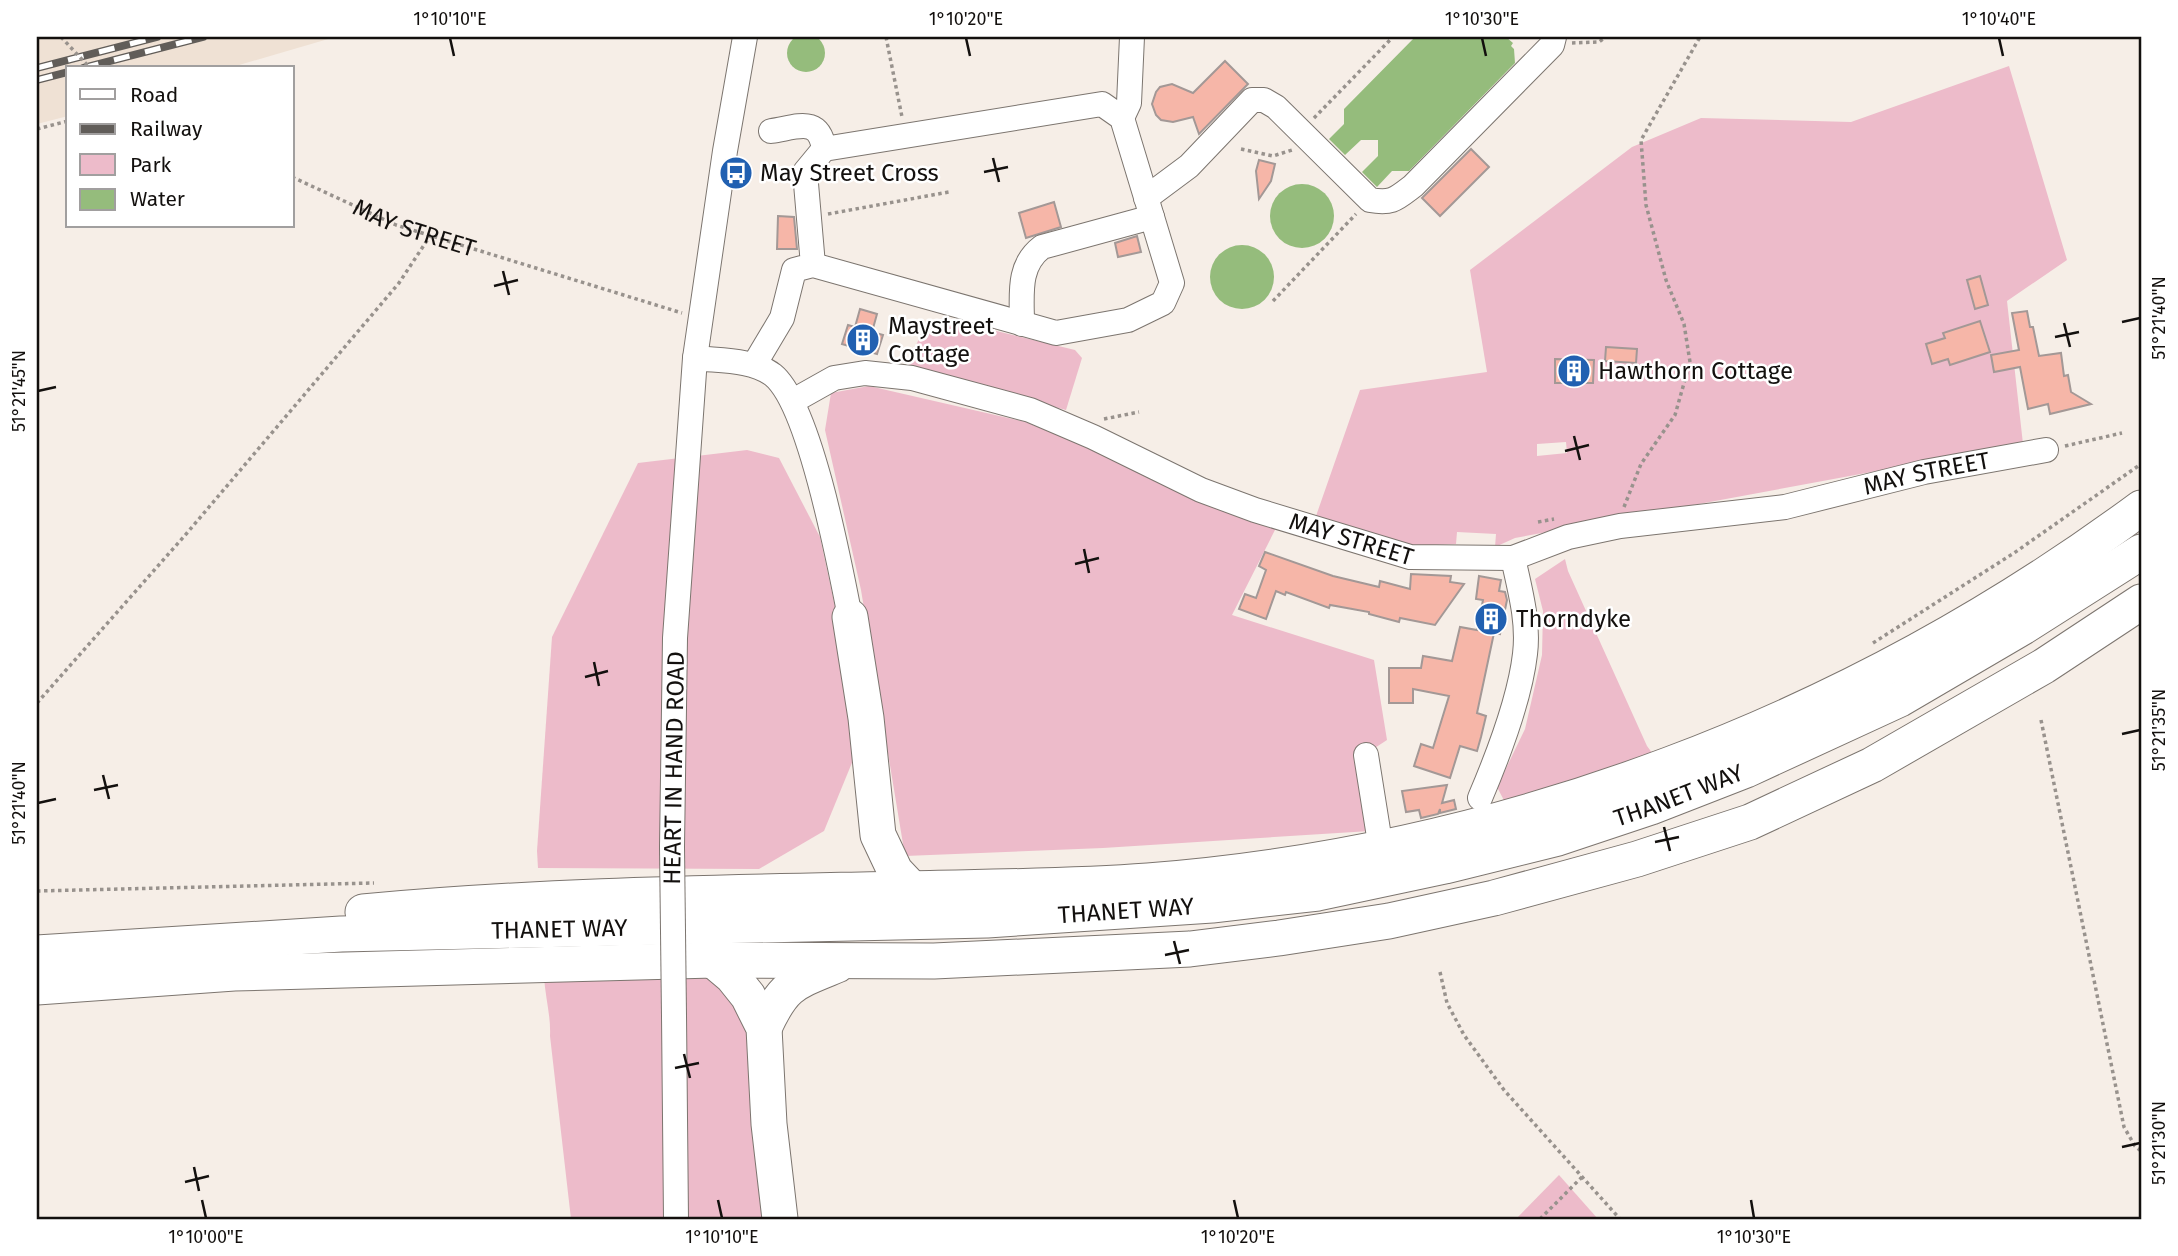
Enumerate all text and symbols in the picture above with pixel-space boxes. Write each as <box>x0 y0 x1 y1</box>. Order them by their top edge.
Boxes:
text: 1°10'10"E <box>413 8 487 30</box>
text: 1°10'20"E <box>929 8 1003 30</box>
text: 1°10'30"E <box>1445 8 1519 30</box>
text: 1°10'40"E <box>1962 8 2036 30</box>
legend <box>66 66 294 228</box>
text: Road <box>130 82 178 108</box>
text: Railway <box>130 116 203 142</box>
text: Park <box>130 152 172 178</box>
bus stop icon: May Street Cross <box>717 154 755 192</box>
place label: May Street Cross <box>760 159 939 187</box>
text: Water <box>130 186 185 212</box>
street label: MAY STREET <box>349 193 480 263</box>
text: 51°21'40"N <box>2148 276 2170 360</box>
place label: Maystreet Cottage <box>888 312 995 368</box>
building icon: Maystreet Cottage <box>844 321 882 359</box>
text: 51°21'45"N <box>8 350 30 432</box>
building icon: Hawthorn Cottage <box>1555 352 1593 390</box>
place label: Hawthorn Cottage <box>1598 357 1793 385</box>
street label: MAY STREET <box>1860 446 1992 501</box>
street label: MAY STREET <box>1286 507 1417 571</box>
building icon: Thorndyke <box>1472 600 1510 638</box>
place label: Thorndyke <box>1516 605 1631 633</box>
street label: HEART IN HAND ROAD <box>658 651 690 885</box>
text: 51°21'35"N <box>2148 689 2170 771</box>
street label: THANET WAY <box>1610 758 1748 832</box>
text: 51°21'40"N <box>8 761 30 845</box>
street label: THANET WAY <box>1057 892 1196 929</box>
street label: THANET WAY <box>491 914 629 945</box>
text: 51°21'30"N <box>2148 1101 2170 1185</box>
text: 1°10'00"E <box>168 1226 244 1248</box>
text: 1°10'10"E <box>685 1226 759 1248</box>
text: 1°10'20"E <box>1201 1226 1275 1248</box>
text: 1°10'30"E <box>1717 1226 1791 1248</box>

